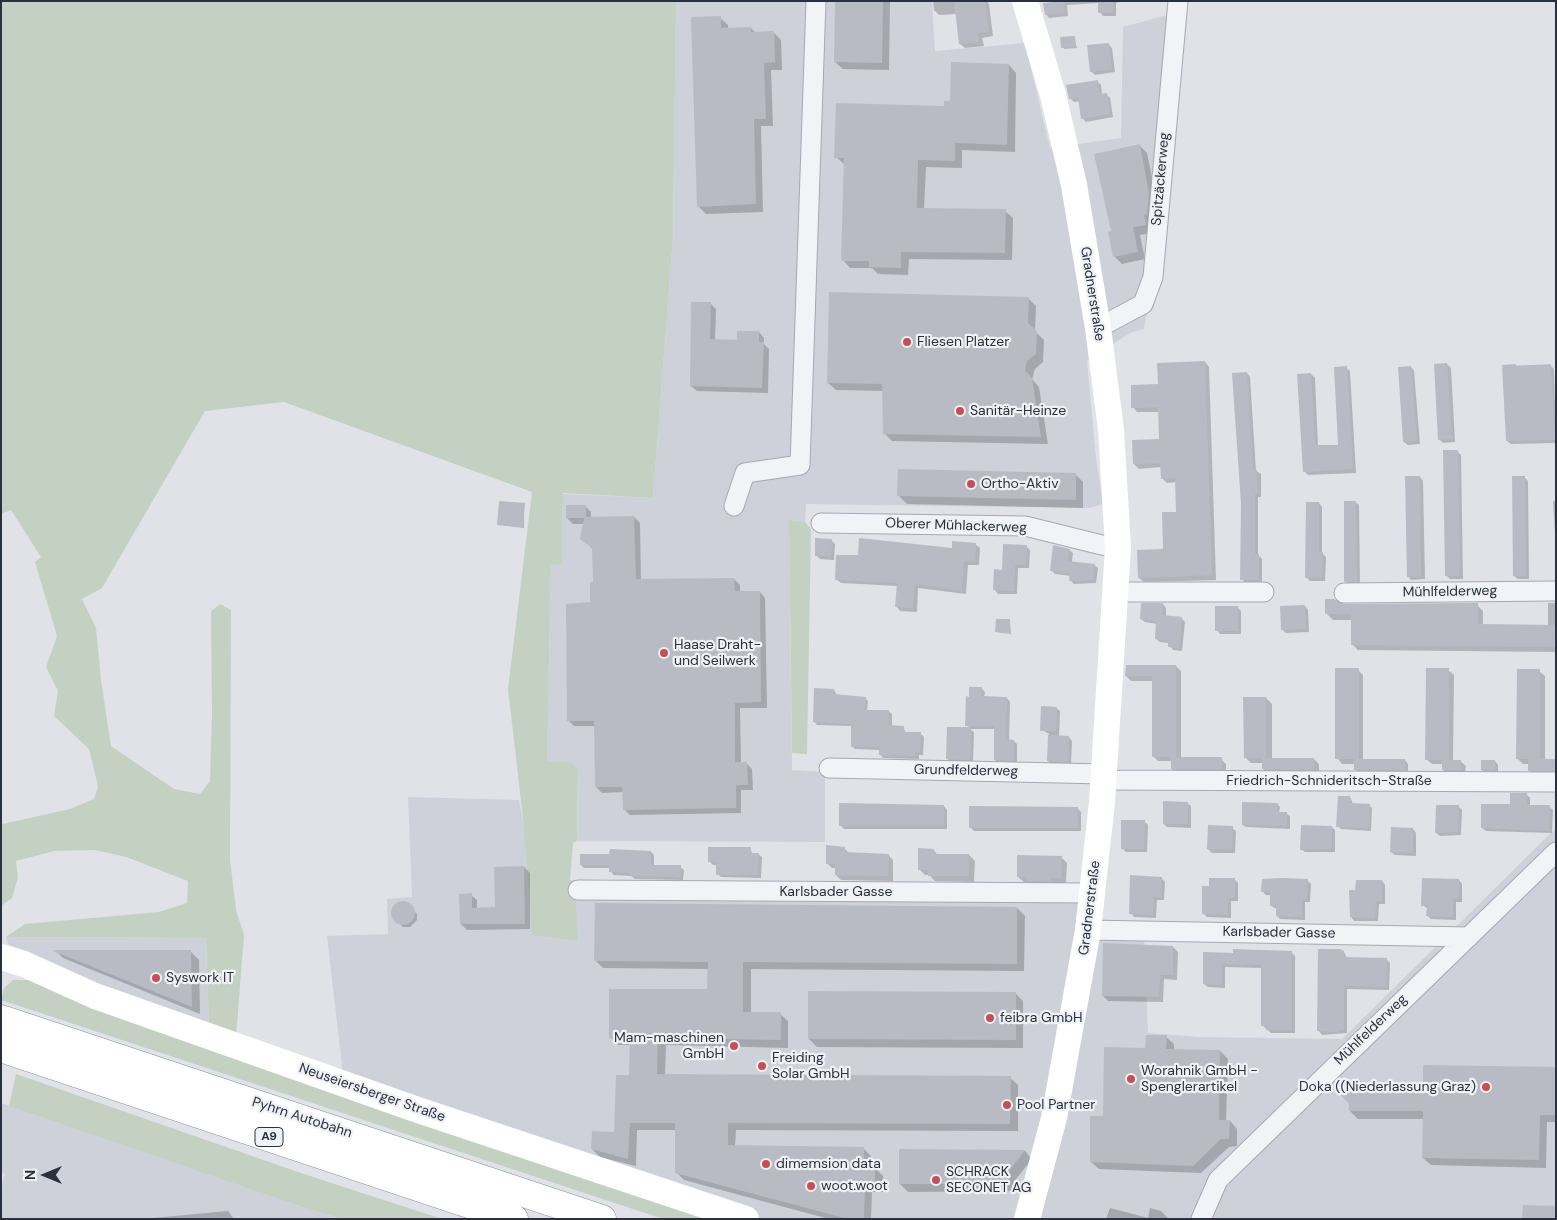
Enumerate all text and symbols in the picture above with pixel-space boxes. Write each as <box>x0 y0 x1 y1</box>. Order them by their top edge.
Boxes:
street label: Spitzäckerweg <box>1149 132 1173 226</box>
street label: Gradnerstraße <box>1076 246 1108 342</box>
place label: Fliesen Platzer <box>917 334 1009 350</box>
marker: Fliesen Platzer <box>901 336 913 348</box>
place label: Sanitär-Heinze <box>970 403 1066 419</box>
marker: Sanitär-Heinze <box>954 405 966 417</box>
place label: Ortho-Aktiv <box>981 476 1059 492</box>
marker: Ortho-Aktiv <box>965 478 977 490</box>
street label: Oberer Mühlackerweg <box>885 515 1027 537</box>
street label: Mühlfelderweg <box>1403 583 1497 601</box>
place label: Haase Draht- und Seilwerk <box>674 637 761 670</box>
marker: Haase Draht- und Seilwerk <box>658 647 670 659</box>
street label: Grundfelderweg <box>914 762 1018 780</box>
street label: Friedrich-Schnideritsch-Straße <box>1226 773 1432 789</box>
street label: Gradnerstraße <box>1076 860 1104 956</box>
street label: Karlsbader Gasse <box>779 884 893 900</box>
street label: Karlsbader Gasse <box>1222 924 1336 942</box>
place label: Syswork IT <box>166 970 234 986</box>
marker: Syswork IT <box>150 972 162 984</box>
street label: Mühlfelderweg <box>1331 991 1411 1069</box>
place label: feibra GmbH <box>1000 1010 1082 1026</box>
marker: feibra GmbH <box>984 1012 996 1024</box>
place label: Mam-maschinen GmbH <box>614 1030 724 1062</box>
marker: Mam-maschinen GmbH <box>728 1040 740 1052</box>
place label: Freiding Solar GmbH <box>772 1050 849 1082</box>
street label: Neuseiersberger Straße <box>297 1060 447 1126</box>
marker: Freiding Solar GmbH <box>756 1060 768 1072</box>
place label: Worahnik GmbH - Spenglerartikel <box>1141 1063 1258 1096</box>
marker: Worahnik GmbH - Spenglerartikel <box>1125 1073 1137 1085</box>
place label: Doka ((Niederlassung Graz) <box>1299 1079 1476 1095</box>
marker: Doka ((Niederlassung Graz) <box>1480 1081 1492 1093</box>
street label: Pyhrn Autobahn <box>250 1094 354 1142</box>
place label: Pool Partner <box>1017 1097 1095 1113</box>
marker: Pool Partner <box>1001 1099 1013 1111</box>
road number: A9 <box>255 1128 283 1146</box>
north arrow <box>20 1150 70 1200</box>
place label: dimemsion data <box>776 1156 881 1172</box>
marker: dimemsion data <box>760 1158 772 1170</box>
place label: SCHRACK SECONET AG <box>946 1164 1031 1196</box>
text: N <box>21 1170 39 1180</box>
marker: SCHRACK SECONET AG <box>930 1174 942 1186</box>
place label: woot.woot <box>821 1178 888 1194</box>
marker: woot.woot <box>805 1180 817 1192</box>

